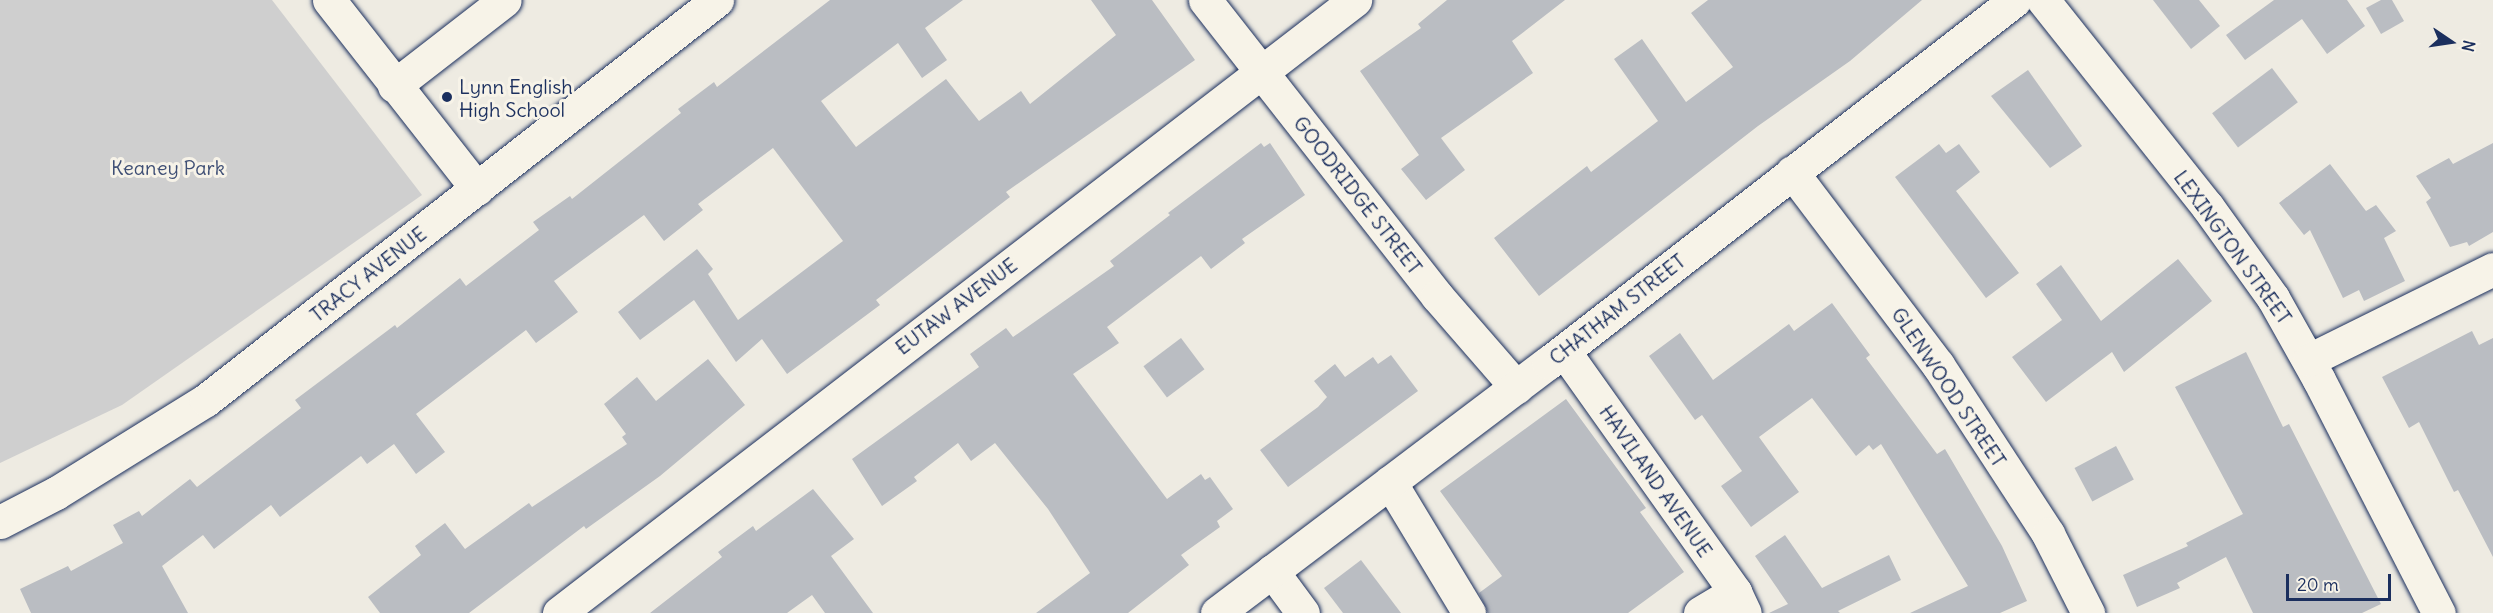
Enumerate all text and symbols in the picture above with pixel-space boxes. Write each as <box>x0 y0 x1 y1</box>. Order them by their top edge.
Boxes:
north arrow <box>2421 12 2481 72</box>
text: N <box>2458 38 2480 54</box>
place label: Lynn English High School <box>459 74 573 121</box>
marker: Lynn English High School <box>440 90 454 104</box>
street label: GOODRIDGE STREET <box>1289 111 1427 279</box>
park label: Keaney Park <box>111 155 225 179</box>
street label: LEXINGTON STREET <box>2169 165 2297 329</box>
street label: TRACY AVENUE <box>305 221 431 327</box>
street label: CHATHAM STREET <box>1544 248 1690 370</box>
street label: EUTAW AVENUE <box>890 252 1022 360</box>
street label: GLENWOOD STREET <box>1887 303 2011 471</box>
street label: HAVILAND AVENUE <box>1595 400 1717 562</box>
scale bar <box>2289 562 2394 600</box>
text: 20 m <box>2297 573 2339 596</box>

